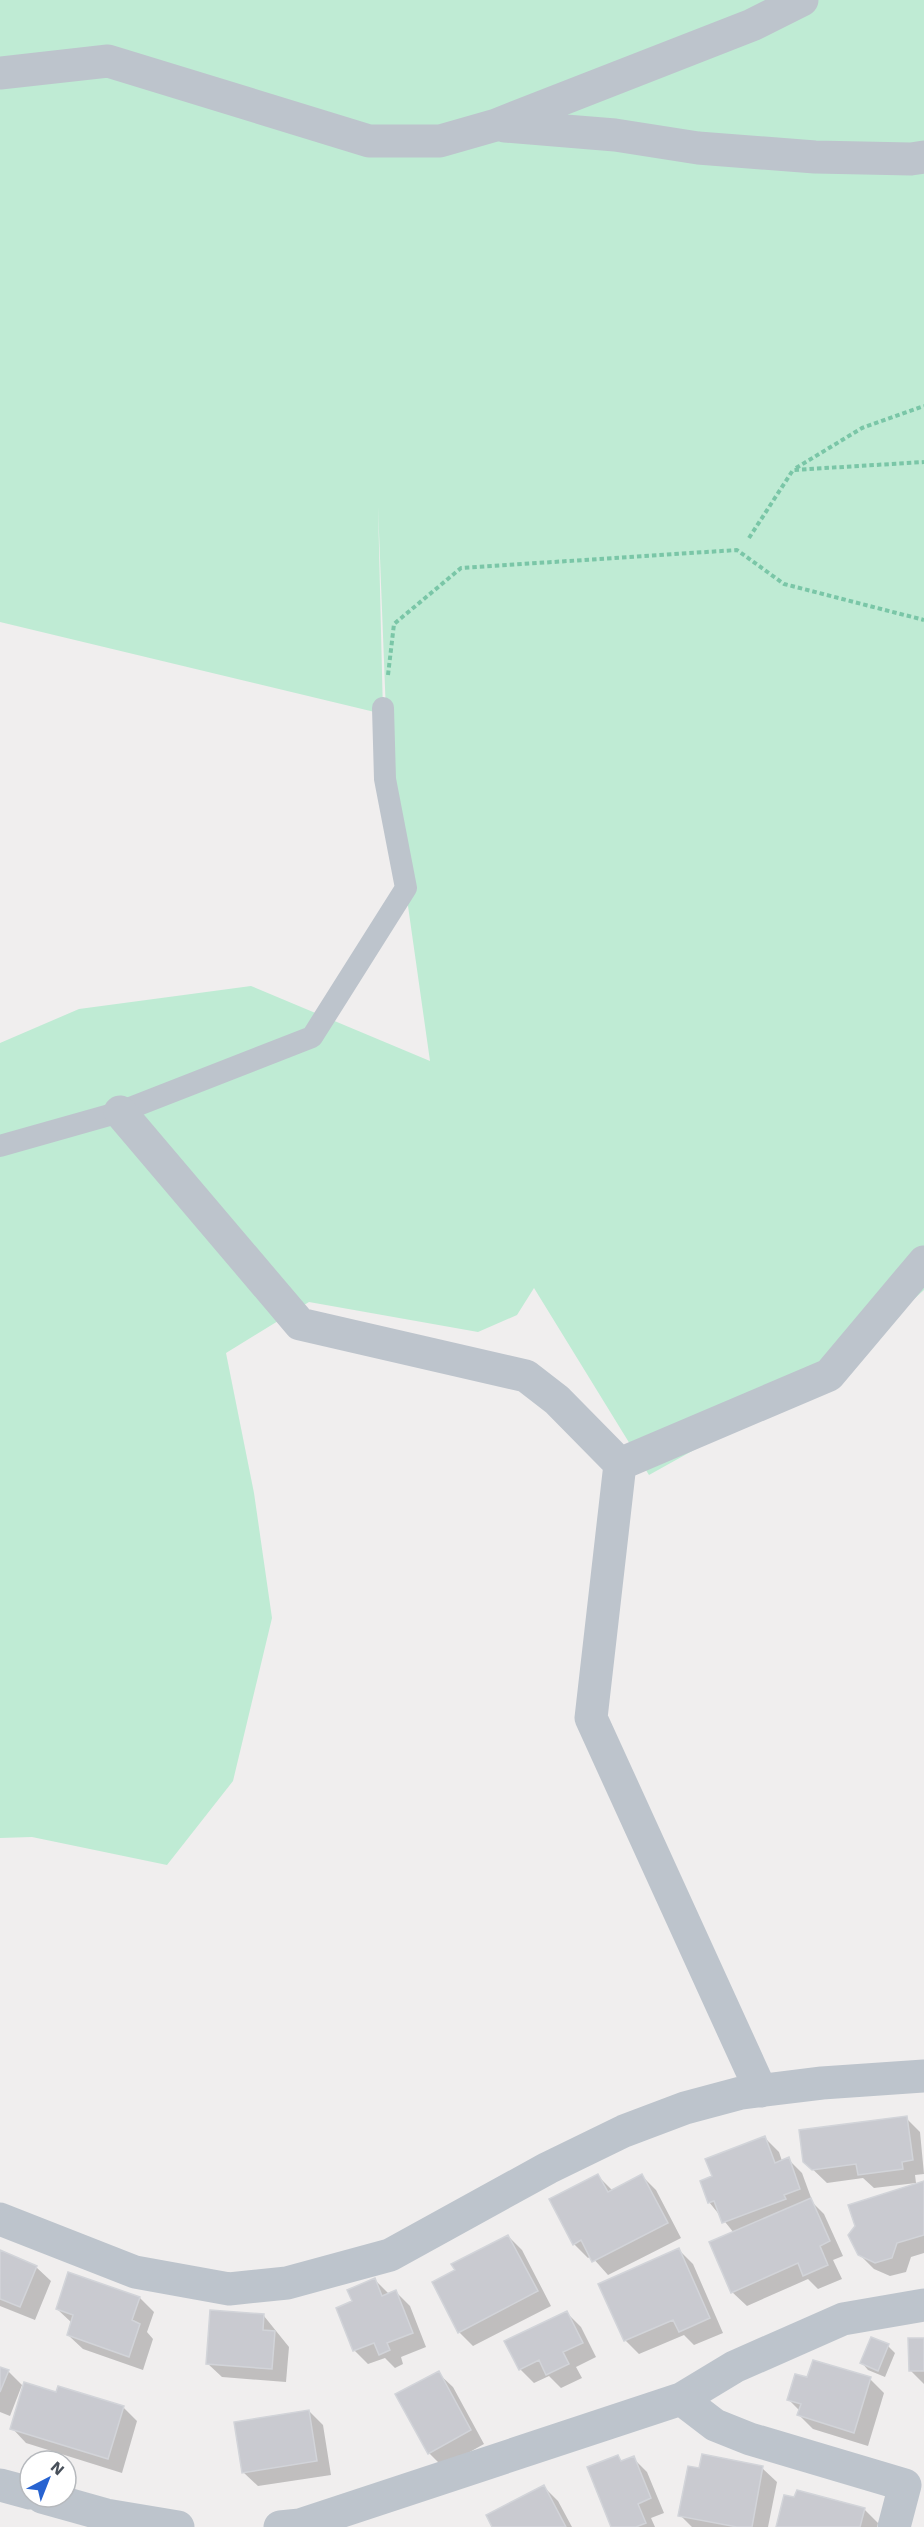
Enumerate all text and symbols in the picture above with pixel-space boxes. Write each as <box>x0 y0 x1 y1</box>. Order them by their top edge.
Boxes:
north arrow <box>18 2449 78 2509</box>
text: N <box>47 2457 68 2479</box>

